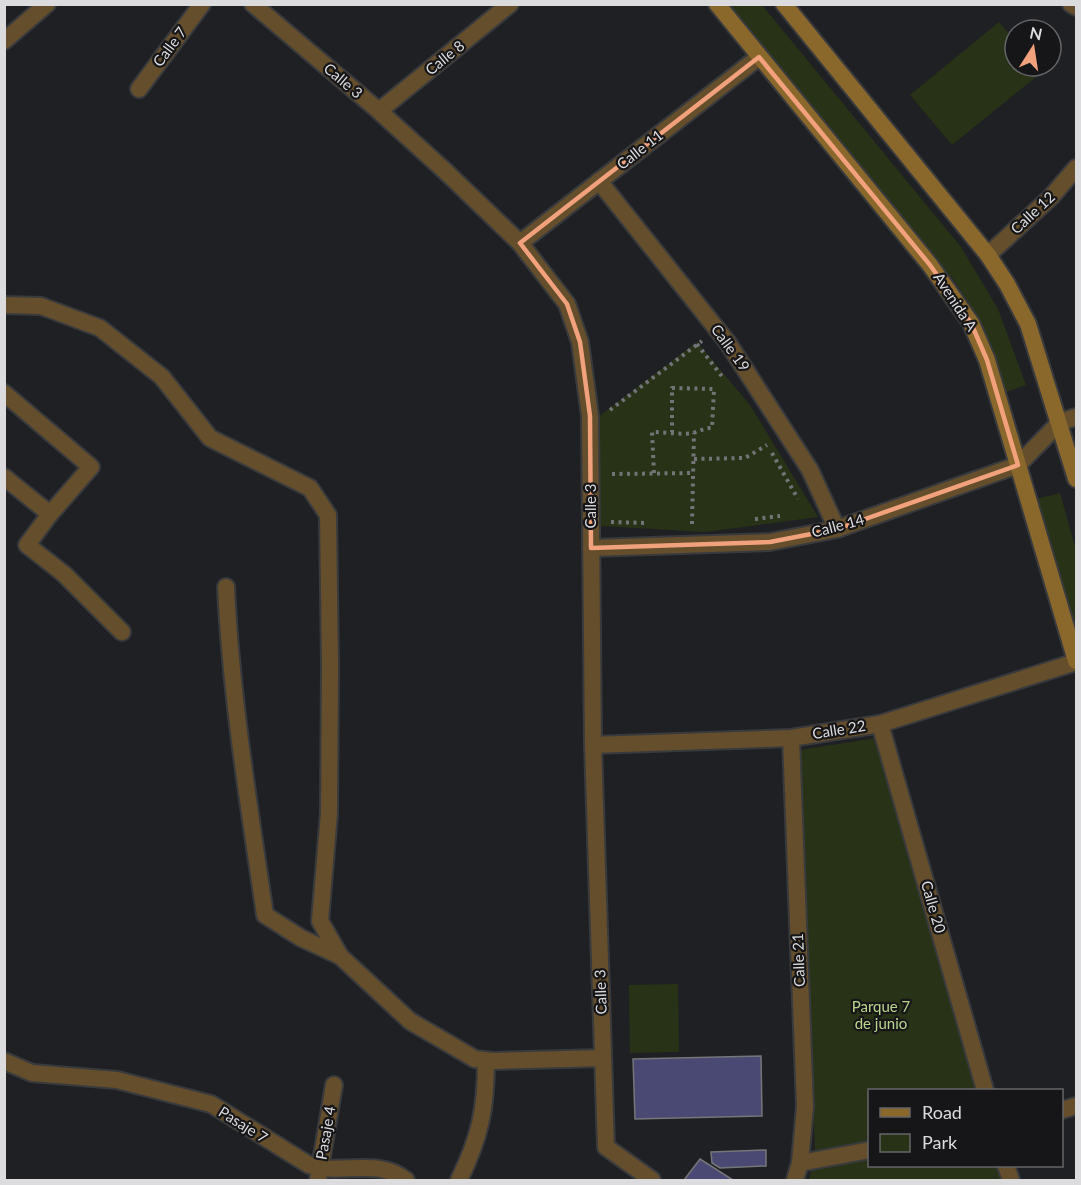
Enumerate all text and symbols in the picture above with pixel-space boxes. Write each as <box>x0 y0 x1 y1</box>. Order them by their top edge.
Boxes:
north arrow <box>1003 18 1063 78</box>
text: N <box>1028 22 1044 43</box>
street label: Calle 7 <box>148 23 190 70</box>
street label: Calle 8 <box>421 36 468 78</box>
street label: Calle 3 <box>321 59 367 102</box>
street label: Calle 11 <box>613 126 666 173</box>
street label: Calle 12 <box>1007 187 1058 237</box>
street label: Avenida A <box>930 269 982 335</box>
street label: Calle 19 <box>708 320 754 374</box>
street label: Calle 3 <box>581 483 599 529</box>
street label: Calle 14 <box>809 509 866 541</box>
street label: Calle 22 <box>811 716 867 742</box>
street label: Calle 20 <box>918 878 950 935</box>
street label: Calle 21 <box>788 933 808 987</box>
street label: Calle 3 <box>590 969 610 1015</box>
park label: Parque 7 de junio <box>852 997 911 1032</box>
legend <box>868 1089 1063 1167</box>
text: Road <box>922 1101 962 1123</box>
street label: Pasaje 7 <box>216 1102 272 1146</box>
street label: Pasaje 4 <box>311 1104 339 1161</box>
text: Park <box>922 1131 958 1153</box>

